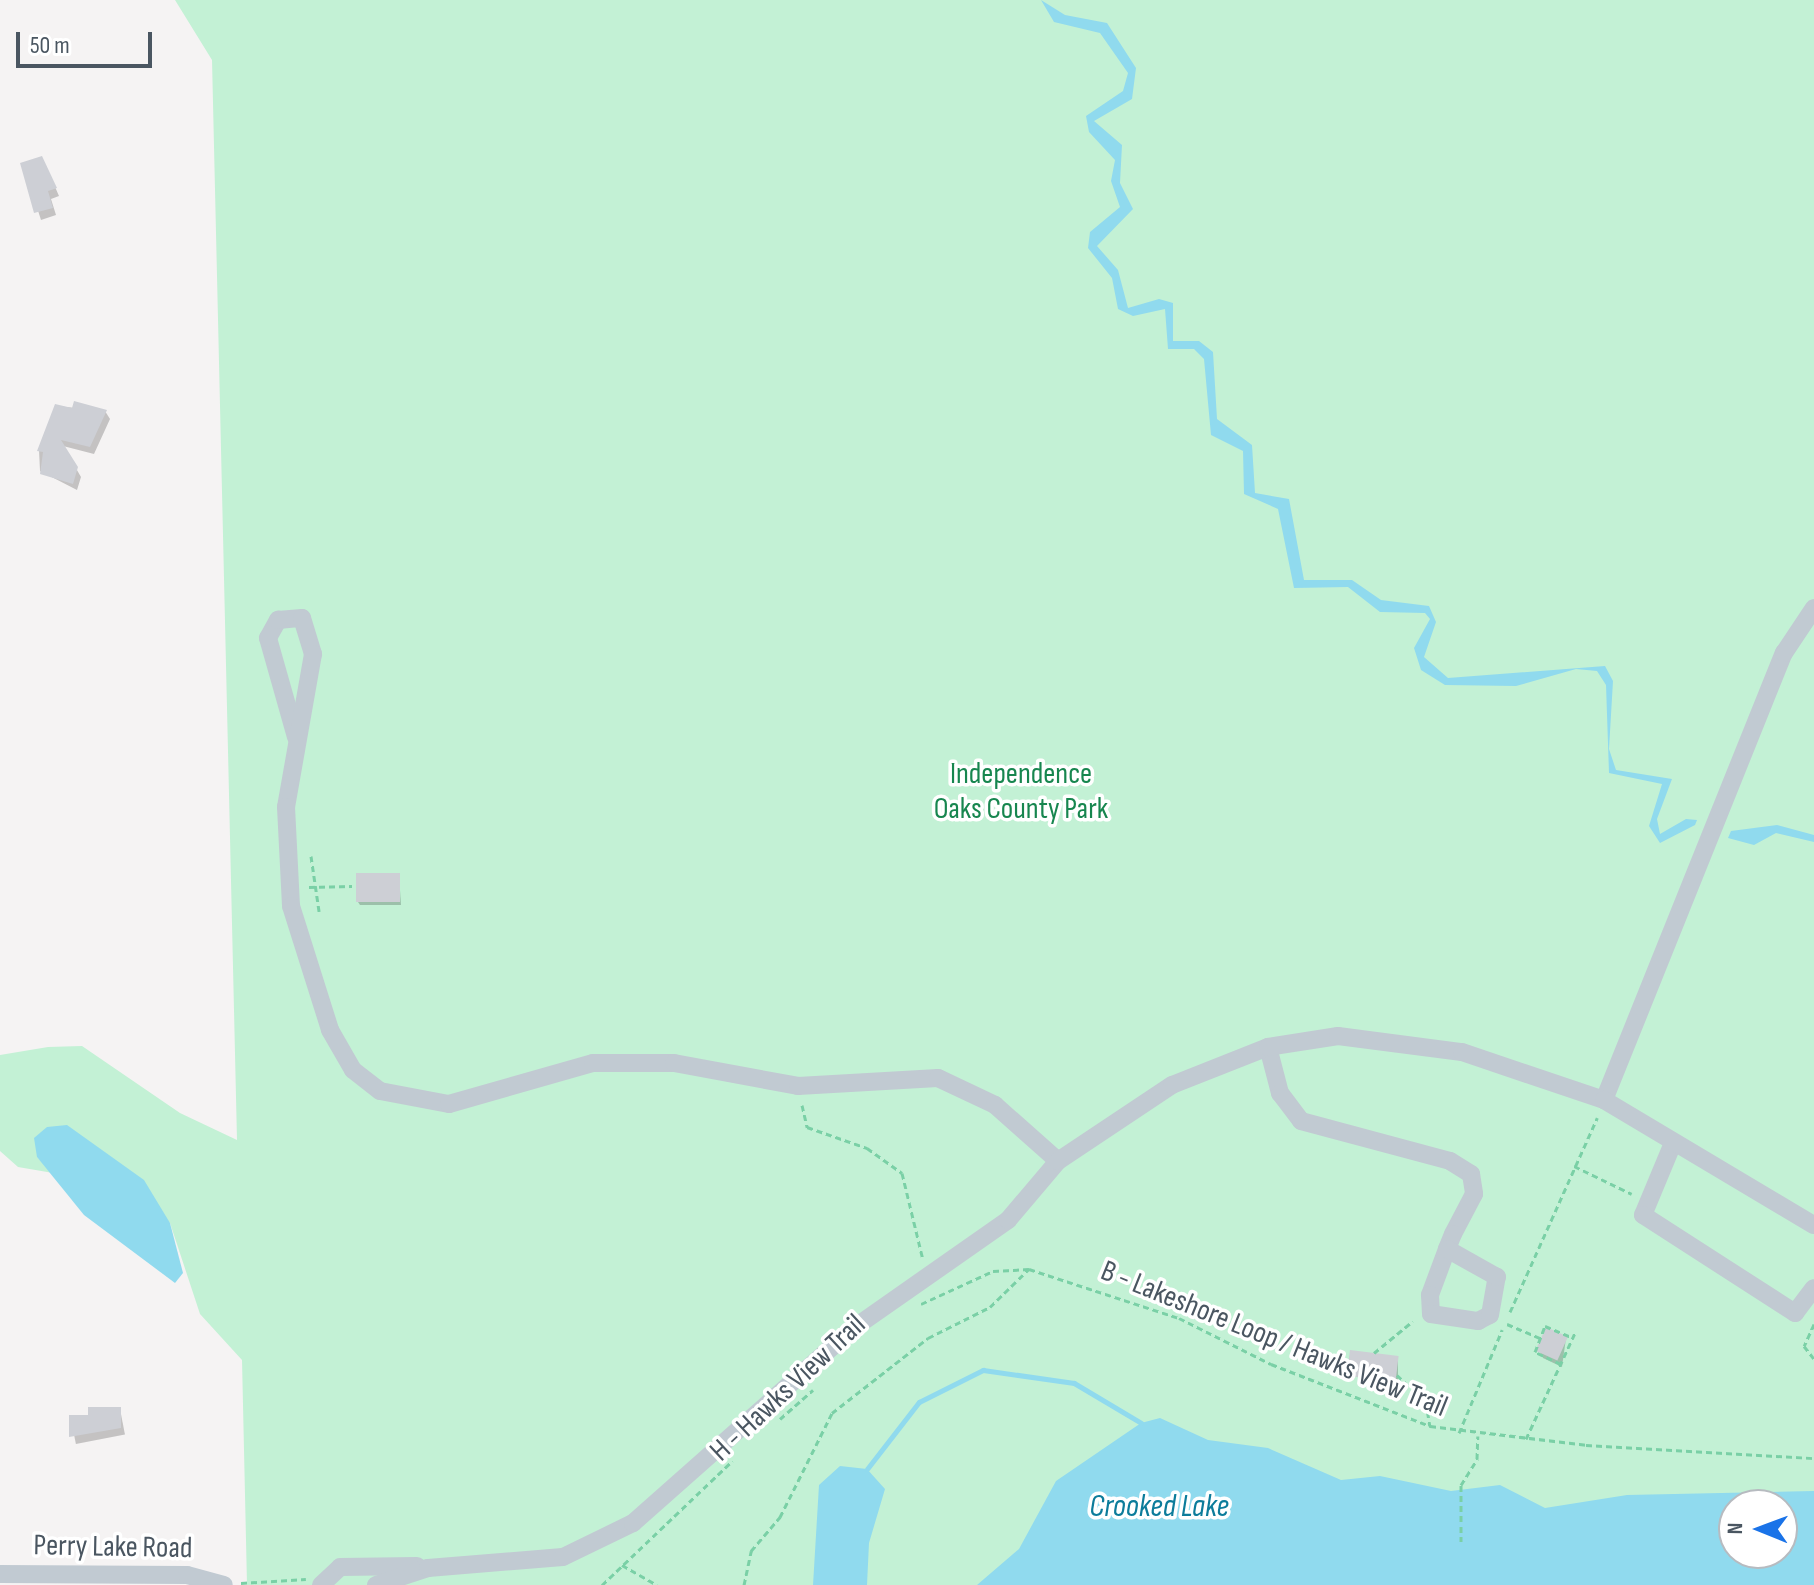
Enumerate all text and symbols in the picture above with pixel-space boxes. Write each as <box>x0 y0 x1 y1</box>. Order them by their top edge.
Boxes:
scale bar <box>20 16 156 66</box>
text: 50 m <box>30 31 70 60</box>
park label: Independence Oaks County Park <box>934 756 1108 826</box>
street label: B - Lakeshore Loop / Hawks View Trail <box>1095 1253 1453 1425</box>
street label: H - Hawks View Trail <box>703 1307 873 1469</box>
water label: Crooked Lake <box>1089 1488 1229 1526</box>
north arrow <box>1718 1489 1798 1569</box>
text: N <box>1722 1522 1749 1535</box>
street label: Perry Lake Road <box>33 1528 193 1566</box>

